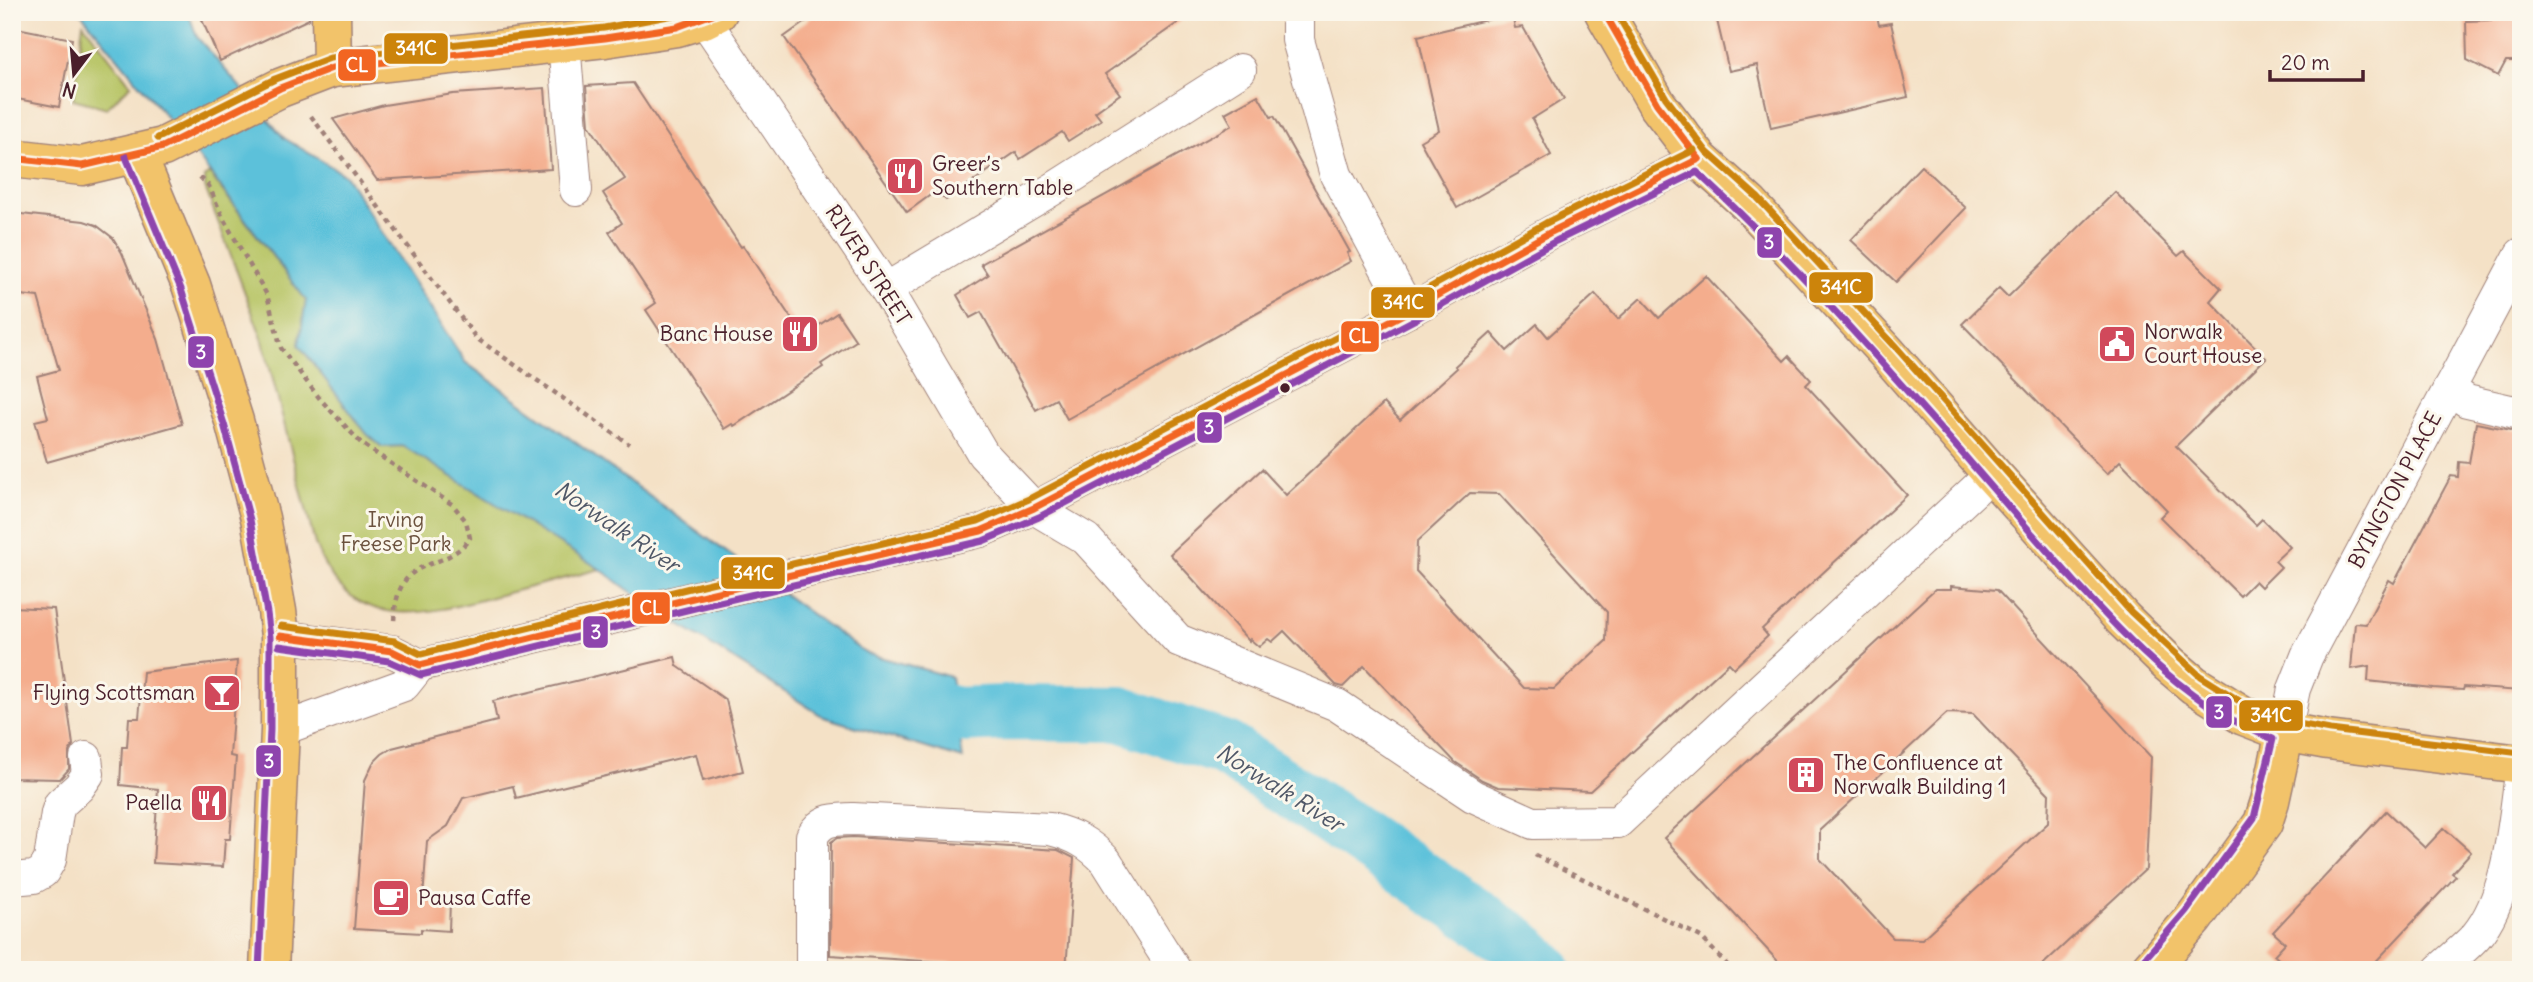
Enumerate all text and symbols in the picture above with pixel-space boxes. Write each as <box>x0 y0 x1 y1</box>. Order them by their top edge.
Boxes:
line badge: 341C <box>383 32 449 65</box>
text: 341C <box>395 36 437 60</box>
north arrow <box>38 38 108 108</box>
scale bar <box>2270 38 2363 82</box>
line badge: CL <box>337 48 377 82</box>
text: 20 m <box>2281 49 2330 76</box>
text: CL <box>346 53 369 77</box>
text: N <box>60 77 79 104</box>
place label: Greer’s Southern Table <box>932 150 1073 201</box>
restaurant icon: Greer’s Southern Table <box>884 155 926 197</box>
street label: RIVER STREET <box>820 200 917 330</box>
line badge: 3 <box>1756 226 1783 259</box>
text: 3 <box>1764 230 1774 254</box>
line badge: 341C <box>1808 271 1874 304</box>
text: 341C <box>1820 275 1862 299</box>
line badge: 341C <box>1370 286 1436 319</box>
text: 341C <box>1382 290 1424 314</box>
restaurant icon: Banc House <box>779 313 821 355</box>
place label: Norwalk Court House <box>2144 318 2262 369</box>
place label: Banc House <box>659 320 773 347</box>
line badge: CL <box>1340 320 1380 353</box>
public building icon: Norwalk Court House <box>2096 323 2138 365</box>
text: CL <box>1349 324 1372 348</box>
line badge: 3 <box>187 335 215 369</box>
text: 3 <box>196 340 206 364</box>
unlabelled marker <box>1278 381 1292 395</box>
street label: BYINGTON PLACE <box>2342 407 2447 573</box>
line badge: 3 <box>1196 411 1223 444</box>
text: 3 <box>1204 415 1214 439</box>
water label: Norwalk River <box>549 474 687 580</box>
park label: Irving Freese Park <box>341 506 451 557</box>
line badge: 341C <box>720 556 786 590</box>
text: 341C <box>732 561 774 585</box>
line badge: CL <box>631 591 671 625</box>
text: CL <box>640 596 663 620</box>
line badge: 3 <box>582 615 609 649</box>
text: 3 <box>591 620 601 644</box>
bar icon: Flying Scottsman <box>201 672 243 714</box>
place label: Flying Scottsman <box>33 679 195 706</box>
line badge: 3 <box>2205 695 2233 729</box>
line badge: 341C <box>2238 699 2304 732</box>
text: 3 <box>2214 700 2224 724</box>
text: 341C <box>2250 703 2292 727</box>
water label: Norwalk River <box>1211 737 1351 839</box>
line badge: 3 <box>255 744 282 778</box>
text: 3 <box>264 749 274 773</box>
place label: The Confluence at Norwalk Building 1 <box>1833 749 2006 800</box>
building icon: The Confluence at Norwalk Building 1 <box>1785 754 1827 796</box>
restaurant icon: Paella <box>188 782 230 824</box>
place label: Paella <box>125 789 182 816</box>
cafe icon: Pausa Caffe <box>370 877 412 919</box>
place label: Pausa Caffe <box>418 884 531 911</box>

